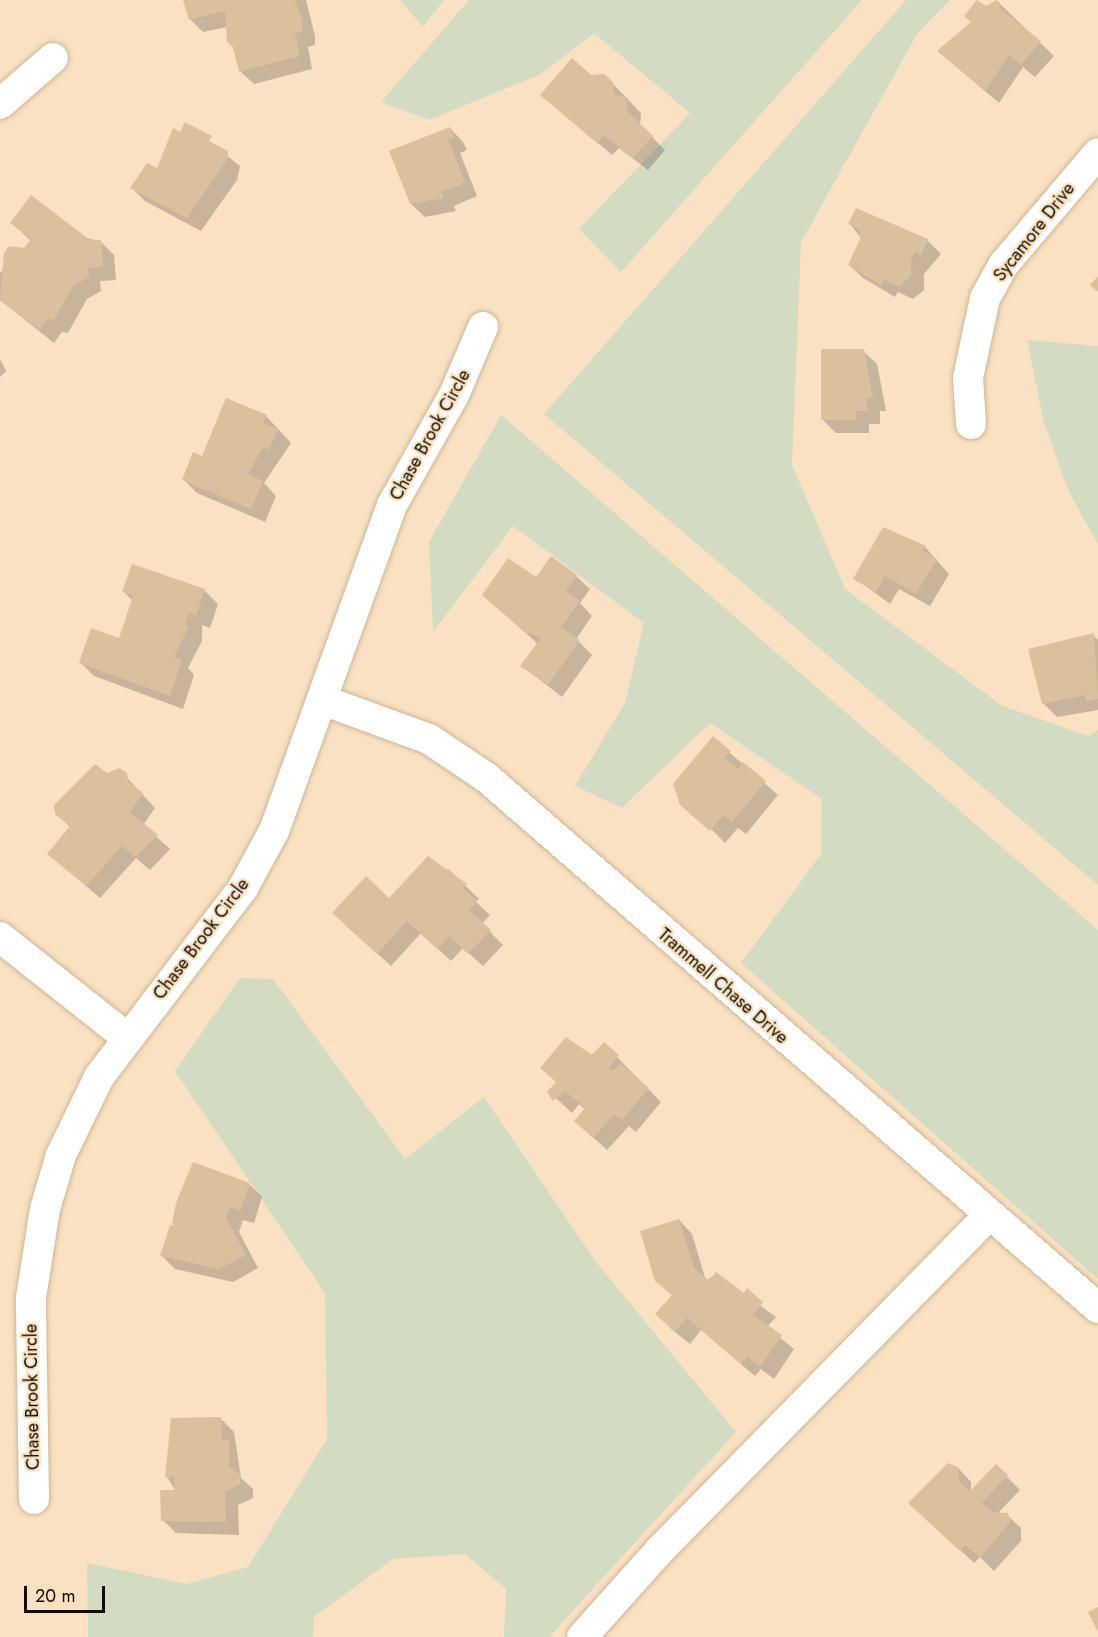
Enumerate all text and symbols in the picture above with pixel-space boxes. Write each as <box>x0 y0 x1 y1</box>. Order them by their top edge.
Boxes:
street label: Sycamore Drive <box>989 178 1079 286</box>
street label: Chase Brook Circle <box>385 366 475 504</box>
street label: Chase Brook Circle <box>148 874 254 1004</box>
street label: Trammell Chase Drive <box>654 924 792 1048</box>
street label: Chase Brook Circle <box>20 1324 44 1470</box>
scale bar <box>27 1574 108 1612</box>
text: 20 m <box>35 1583 75 1609</box>

